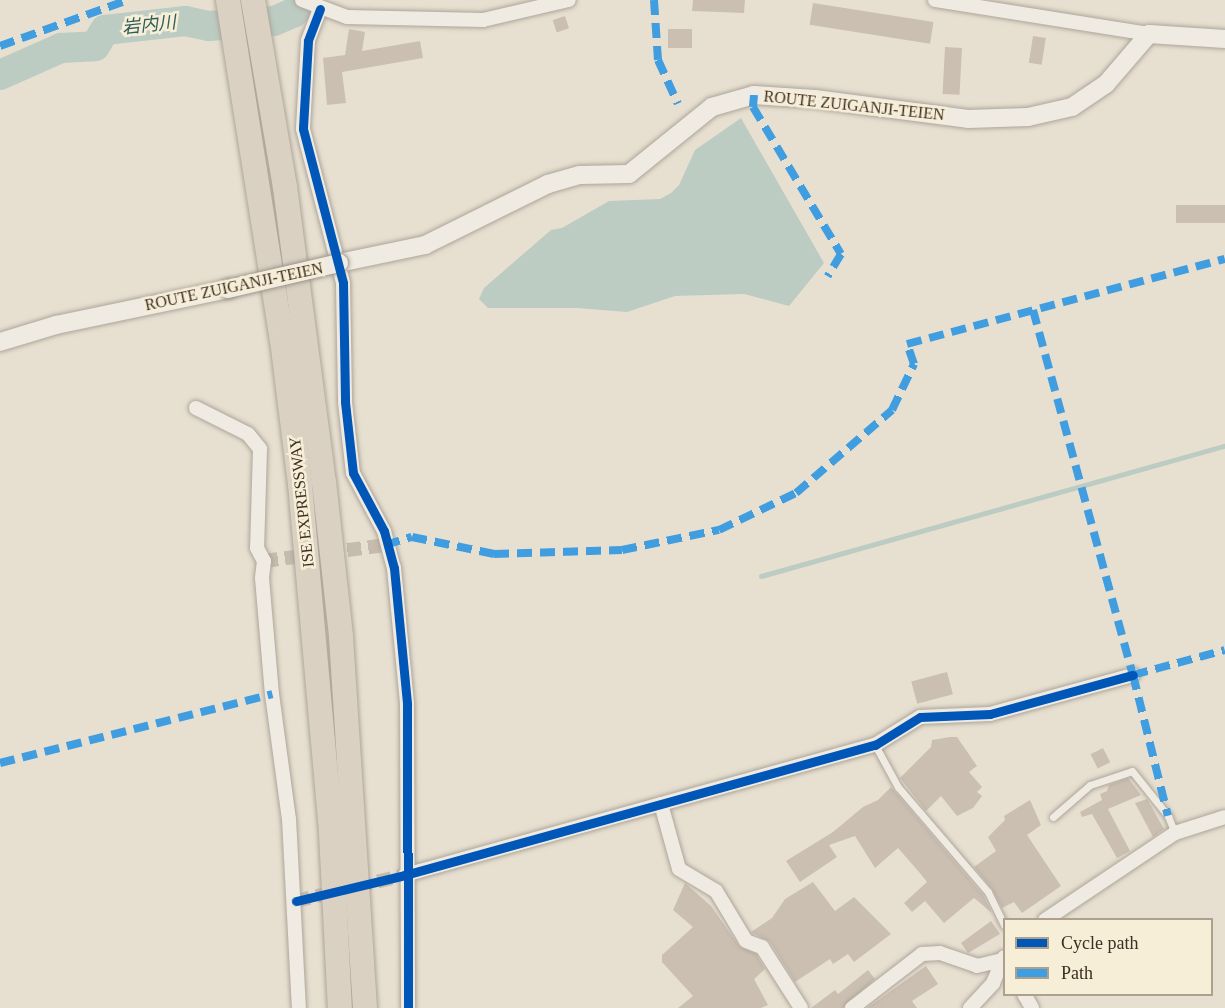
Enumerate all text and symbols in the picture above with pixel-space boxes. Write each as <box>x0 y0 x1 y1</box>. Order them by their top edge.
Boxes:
water label: 岩内川 <box>121 11 177 39</box>
street label: ROUTE ZUIGANJI-TEIEN <box>763 87 945 125</box>
street label: ROUTE ZUIGANJI-TEIEN <box>143 259 325 315</box>
street label: ISE EXPRESSWAY <box>286 436 318 568</box>
legend <box>1003 918 1213 996</box>
text: Cycle path <box>1061 933 1138 953</box>
text: Path <box>1061 963 1093 983</box>

